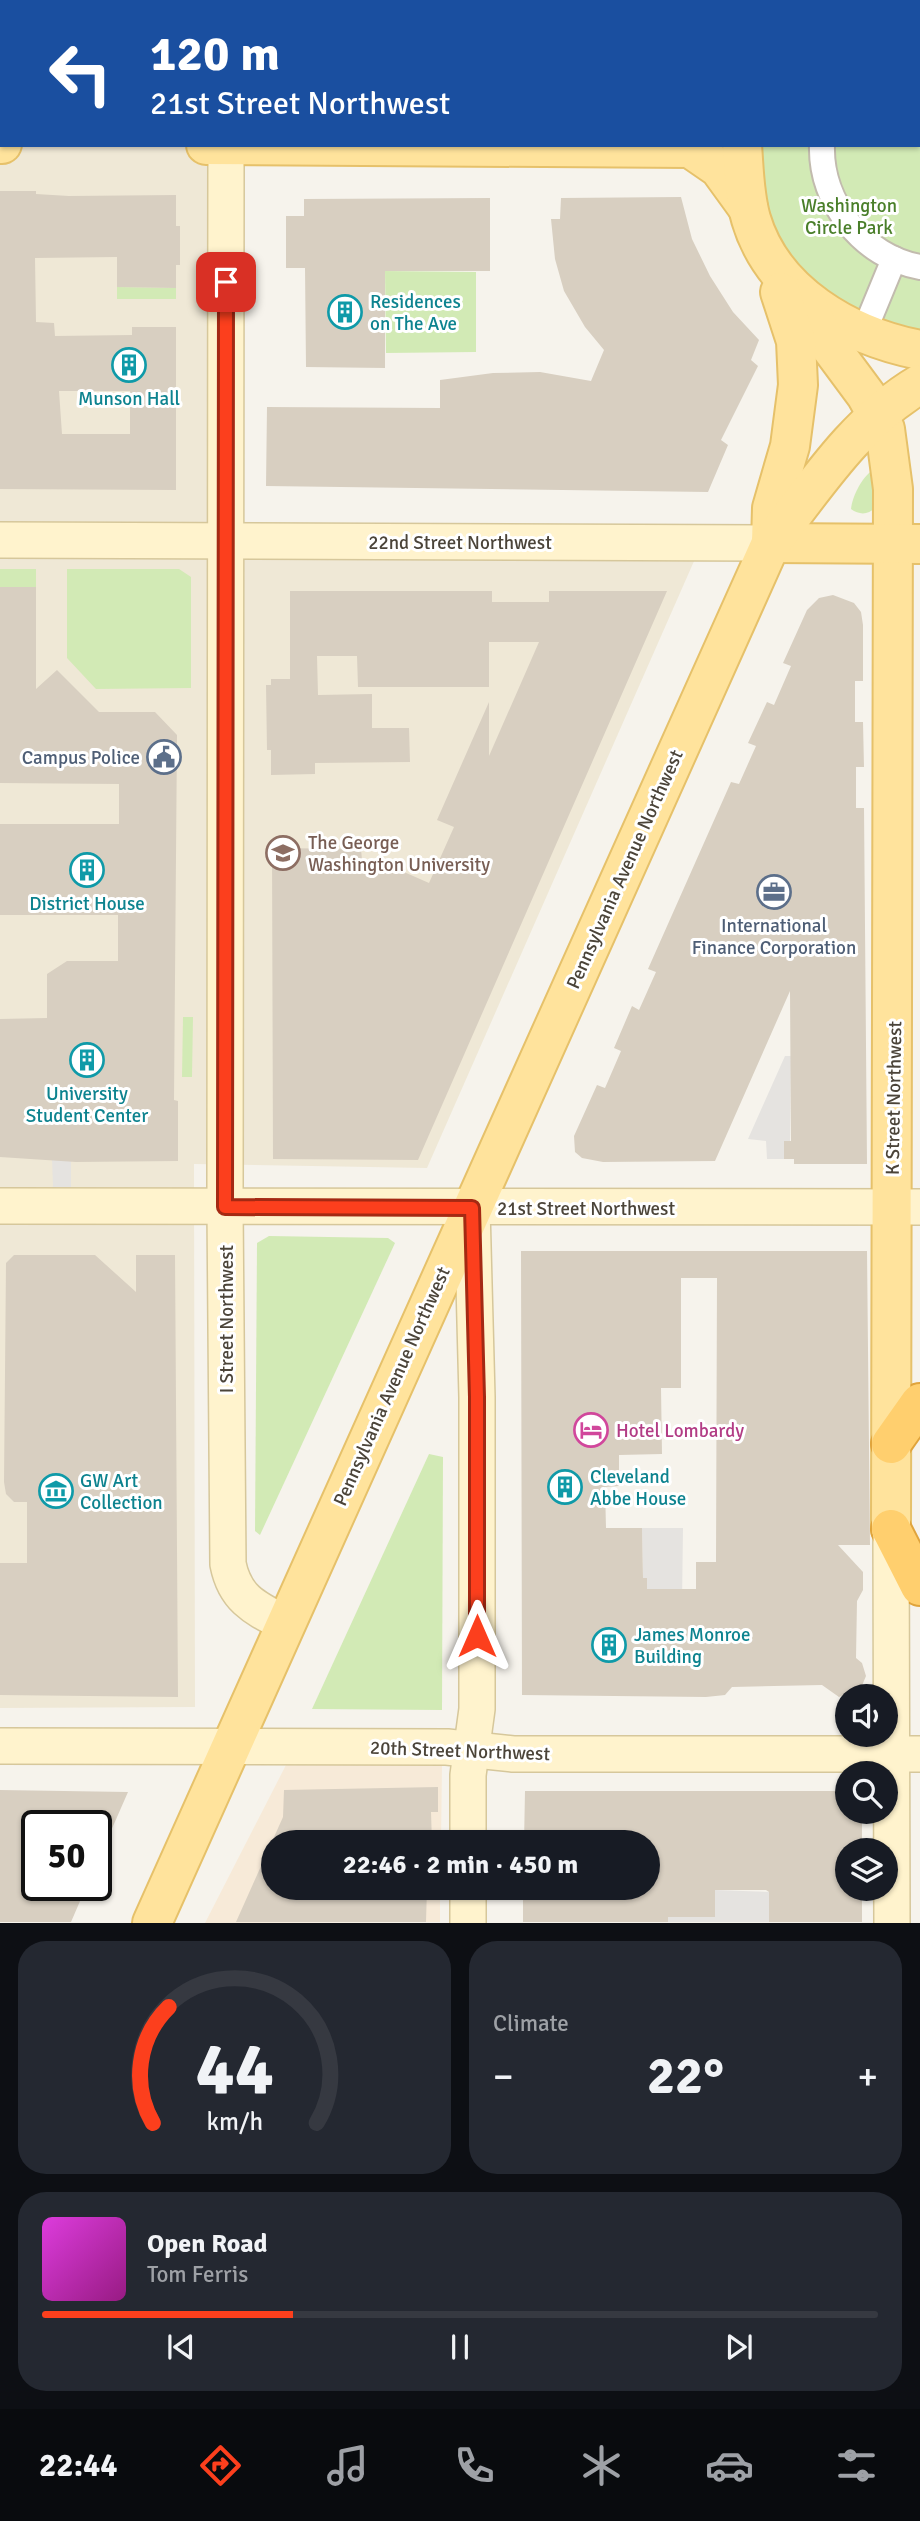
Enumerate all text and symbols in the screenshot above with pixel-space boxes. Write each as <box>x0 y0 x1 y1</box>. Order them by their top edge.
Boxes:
text: 120 m <box>150 24 280 84</box>
icon: left <box>35 28 126 119</box>
text: 21st Street Northwest <box>150 84 450 123</box>
park label: Washington Circle Park <box>801 194 897 240</box>
pin <box>196 252 256 312</box>
icon: arrive <box>207 263 245 301</box>
place label: Residences on The Ave <box>370 290 461 336</box>
building icon: Residences on The Ave <box>326 293 364 331</box>
building icon: Munson Hall <box>110 346 148 384</box>
place label: Munson Hall <box>78 387 180 411</box>
street label: 22nd Street Northwest <box>368 531 552 555</box>
public building icon: Campus Police <box>145 738 183 776</box>
place label: Campus Police <box>22 746 140 770</box>
street label: Pennsylvania Avenue Northwest <box>561 746 689 993</box>
place label: The George Washington University <box>308 831 490 877</box>
school or university icon: The George Washington University <box>264 834 302 872</box>
building icon: District House <box>68 851 106 889</box>
office icon: International Finance Corporation <box>755 873 793 911</box>
place label: District House <box>29 892 145 916</box>
place label: International Finance Corporation <box>692 914 856 960</box>
street label: K Street Northwest <box>881 1020 907 1175</box>
building icon: University Student Center <box>68 1041 106 1079</box>
place label: University Student Center <box>26 1082 148 1128</box>
street label: 21st Street Northwest <box>497 1197 675 1221</box>
street label: I Street Northwest <box>215 1245 239 1393</box>
street label: Pennsylvania Avenue Northwest <box>328 1263 456 1510</box>
hotel icon: Hotel Lombardy <box>572 1411 610 1449</box>
place label: Hotel Lombardy <box>616 1419 744 1443</box>
place label: Cleveland Abbe House <box>590 1465 686 1511</box>
building icon: Cleveland Abbe House <box>546 1468 584 1506</box>
place label: GW Art Collection <box>80 1469 163 1515</box>
museum icon: GW Art Collection <box>37 1472 75 1510</box>
position arrow <box>440 1599 514 1673</box>
place label: James Monroe Building <box>634 1623 750 1669</box>
building icon: James Monroe Building <box>590 1626 628 1664</box>
map controls <box>835 1684 898 1901</box>
button: sound <box>835 1684 898 1747</box>
street label: 20th Street Northwest <box>369 1736 551 1766</box>
button: search <box>835 1761 898 1824</box>
speed limit sign: 50 <box>21 1810 112 1901</box>
button: layers <box>835 1838 898 1901</box>
text: 22:46 · 2 min · 450 m <box>343 1849 578 1881</box>
text: Climate <box>493 2009 569 2038</box>
text: 44 <box>195 2026 274 2115</box>
text: 22° <box>647 2044 724 2108</box>
text: − <box>493 2053 514 2100</box>
text: + <box>857 2053 878 2100</box>
text: km/h <box>206 2106 263 2137</box>
text: Open Road <box>147 2228 268 2260</box>
text: Tom Ferris <box>147 2260 248 2289</box>
icon: previous <box>162 2328 200 2366</box>
icon: pause <box>441 2328 479 2366</box>
icon: next <box>720 2328 758 2366</box>
icon: directions <box>196 2441 245 2490</box>
icon: music <box>323 2441 372 2490</box>
icon: phone <box>450 2441 499 2490</box>
icon: climate <box>577 2441 626 2490</box>
icon: car <box>705 2441 754 2490</box>
icon: filters <box>832 2441 881 2490</box>
text: 22:44 <box>39 2446 118 2485</box>

